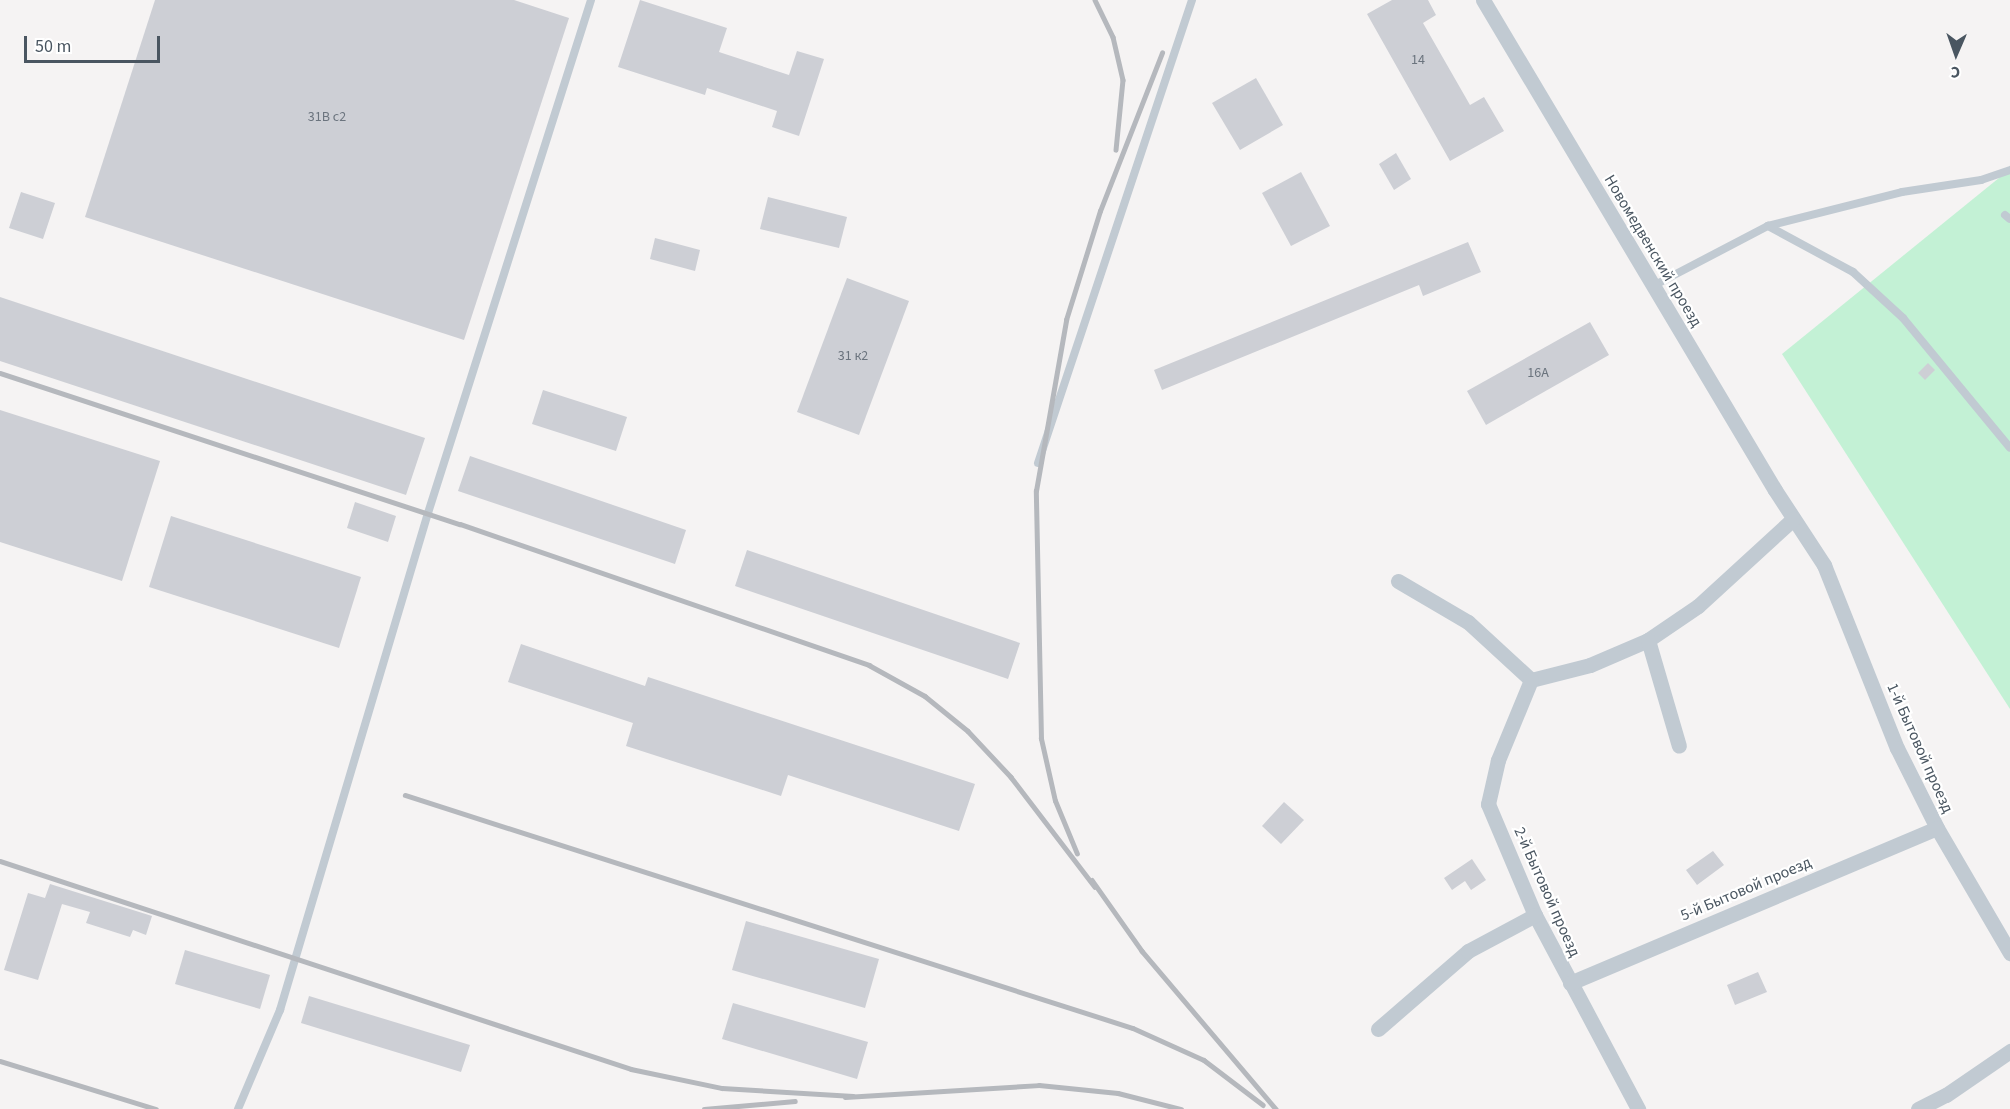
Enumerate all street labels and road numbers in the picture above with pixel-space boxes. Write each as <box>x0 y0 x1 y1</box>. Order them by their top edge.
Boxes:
street label: Новомедвенский проезд <box>1600 171 1706 331</box>
street label: 1-й Бытовой проезд <box>1883 680 1957 816</box>
street label: 2-й Бытовой проезд <box>1510 824 1584 960</box>
street label: 5-й Бытовой проезд <box>1678 853 1814 925</box>

